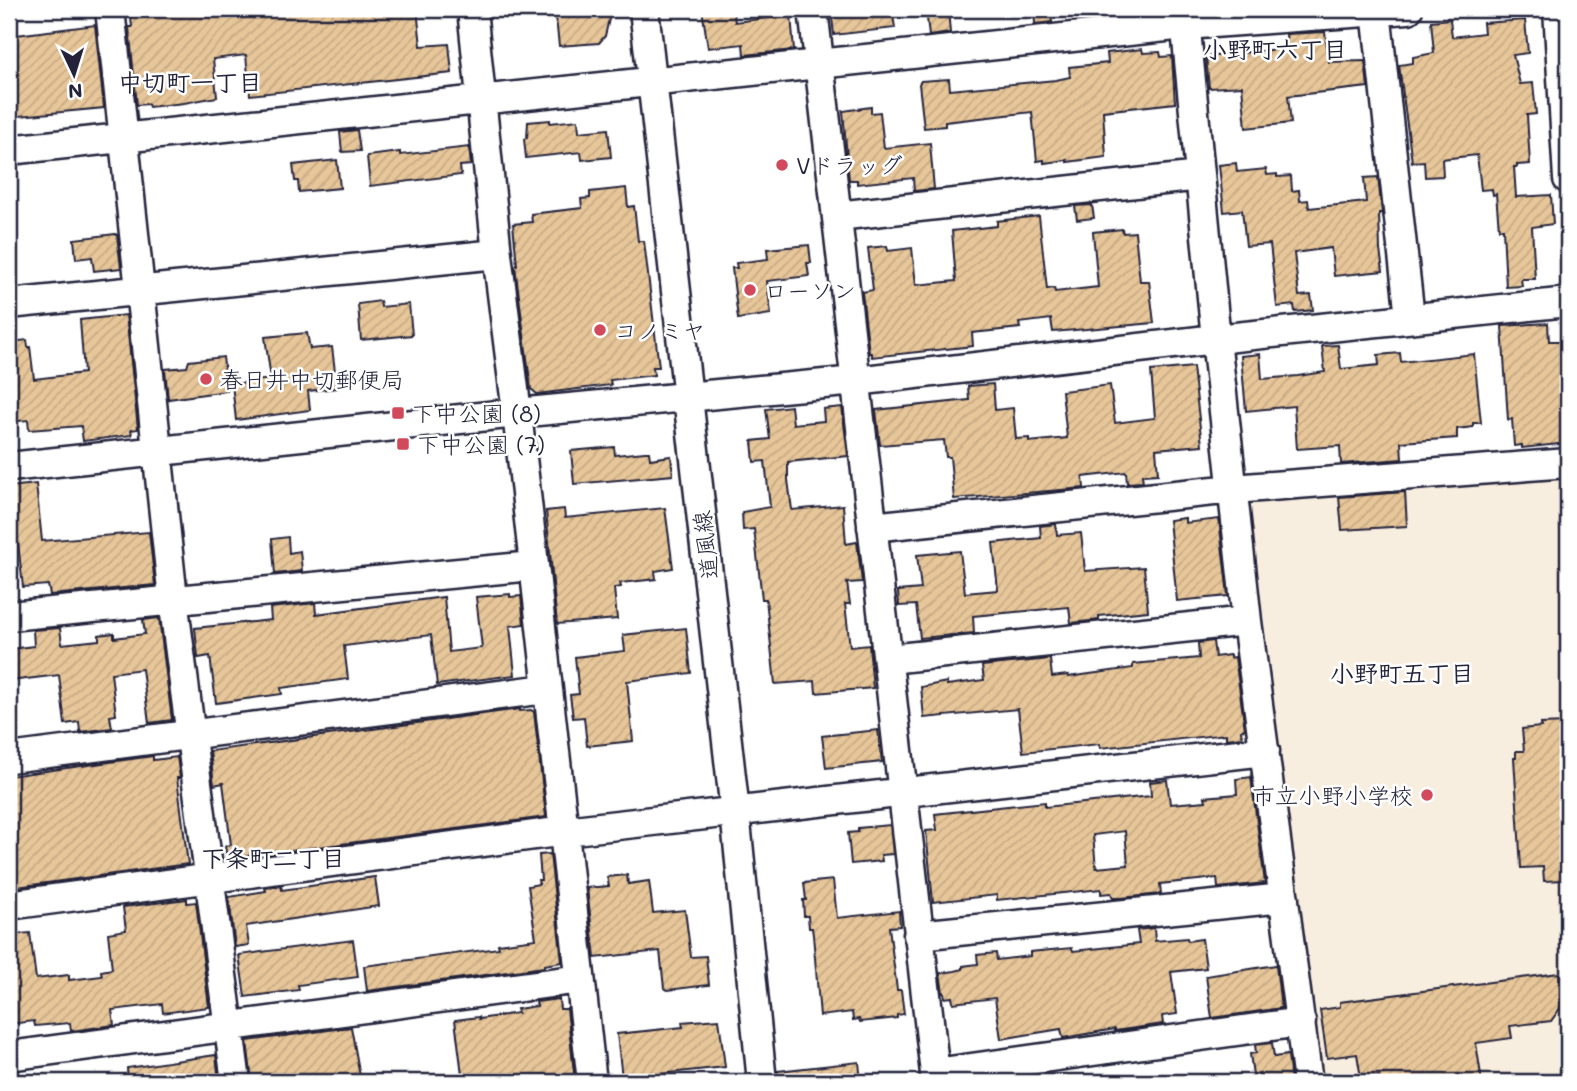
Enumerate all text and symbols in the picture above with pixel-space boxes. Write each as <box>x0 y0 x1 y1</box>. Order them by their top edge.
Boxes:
district label: 小野町六丁目 <box>1203 33 1347 64</box>
north arrow <box>38 38 108 108</box>
district label: 中切町一丁目 <box>118 66 262 97</box>
text: N <box>67 78 83 104</box>
place label: Vドラッグ <box>796 150 903 180</box>
marker: Vドラッグ <box>774 157 790 173</box>
place label: ローソン <box>764 275 856 305</box>
marker: ローソン <box>742 282 758 298</box>
place label: コノミヤ <box>614 315 706 345</box>
marker: コノミヤ <box>592 322 608 338</box>
place label: 春日井中切郵便局 <box>220 364 404 394</box>
marker: 春日井中切郵便局 <box>198 371 214 387</box>
place label: 下中公園 (8) <box>412 398 541 428</box>
marker: 下中公園 (8) <box>390 405 406 421</box>
place label: 下中公園 (7) <box>417 429 545 459</box>
marker: 下中公園 (7) <box>395 436 411 452</box>
street label: 道風線 <box>686 509 724 581</box>
district label: 小野町五丁目 <box>1330 657 1474 688</box>
place label: 市立小野小学校 <box>1252 780 1413 810</box>
marker: 市立小野小学校 <box>1419 787 1435 803</box>
district label: 下条町二丁目 <box>201 842 345 873</box>

